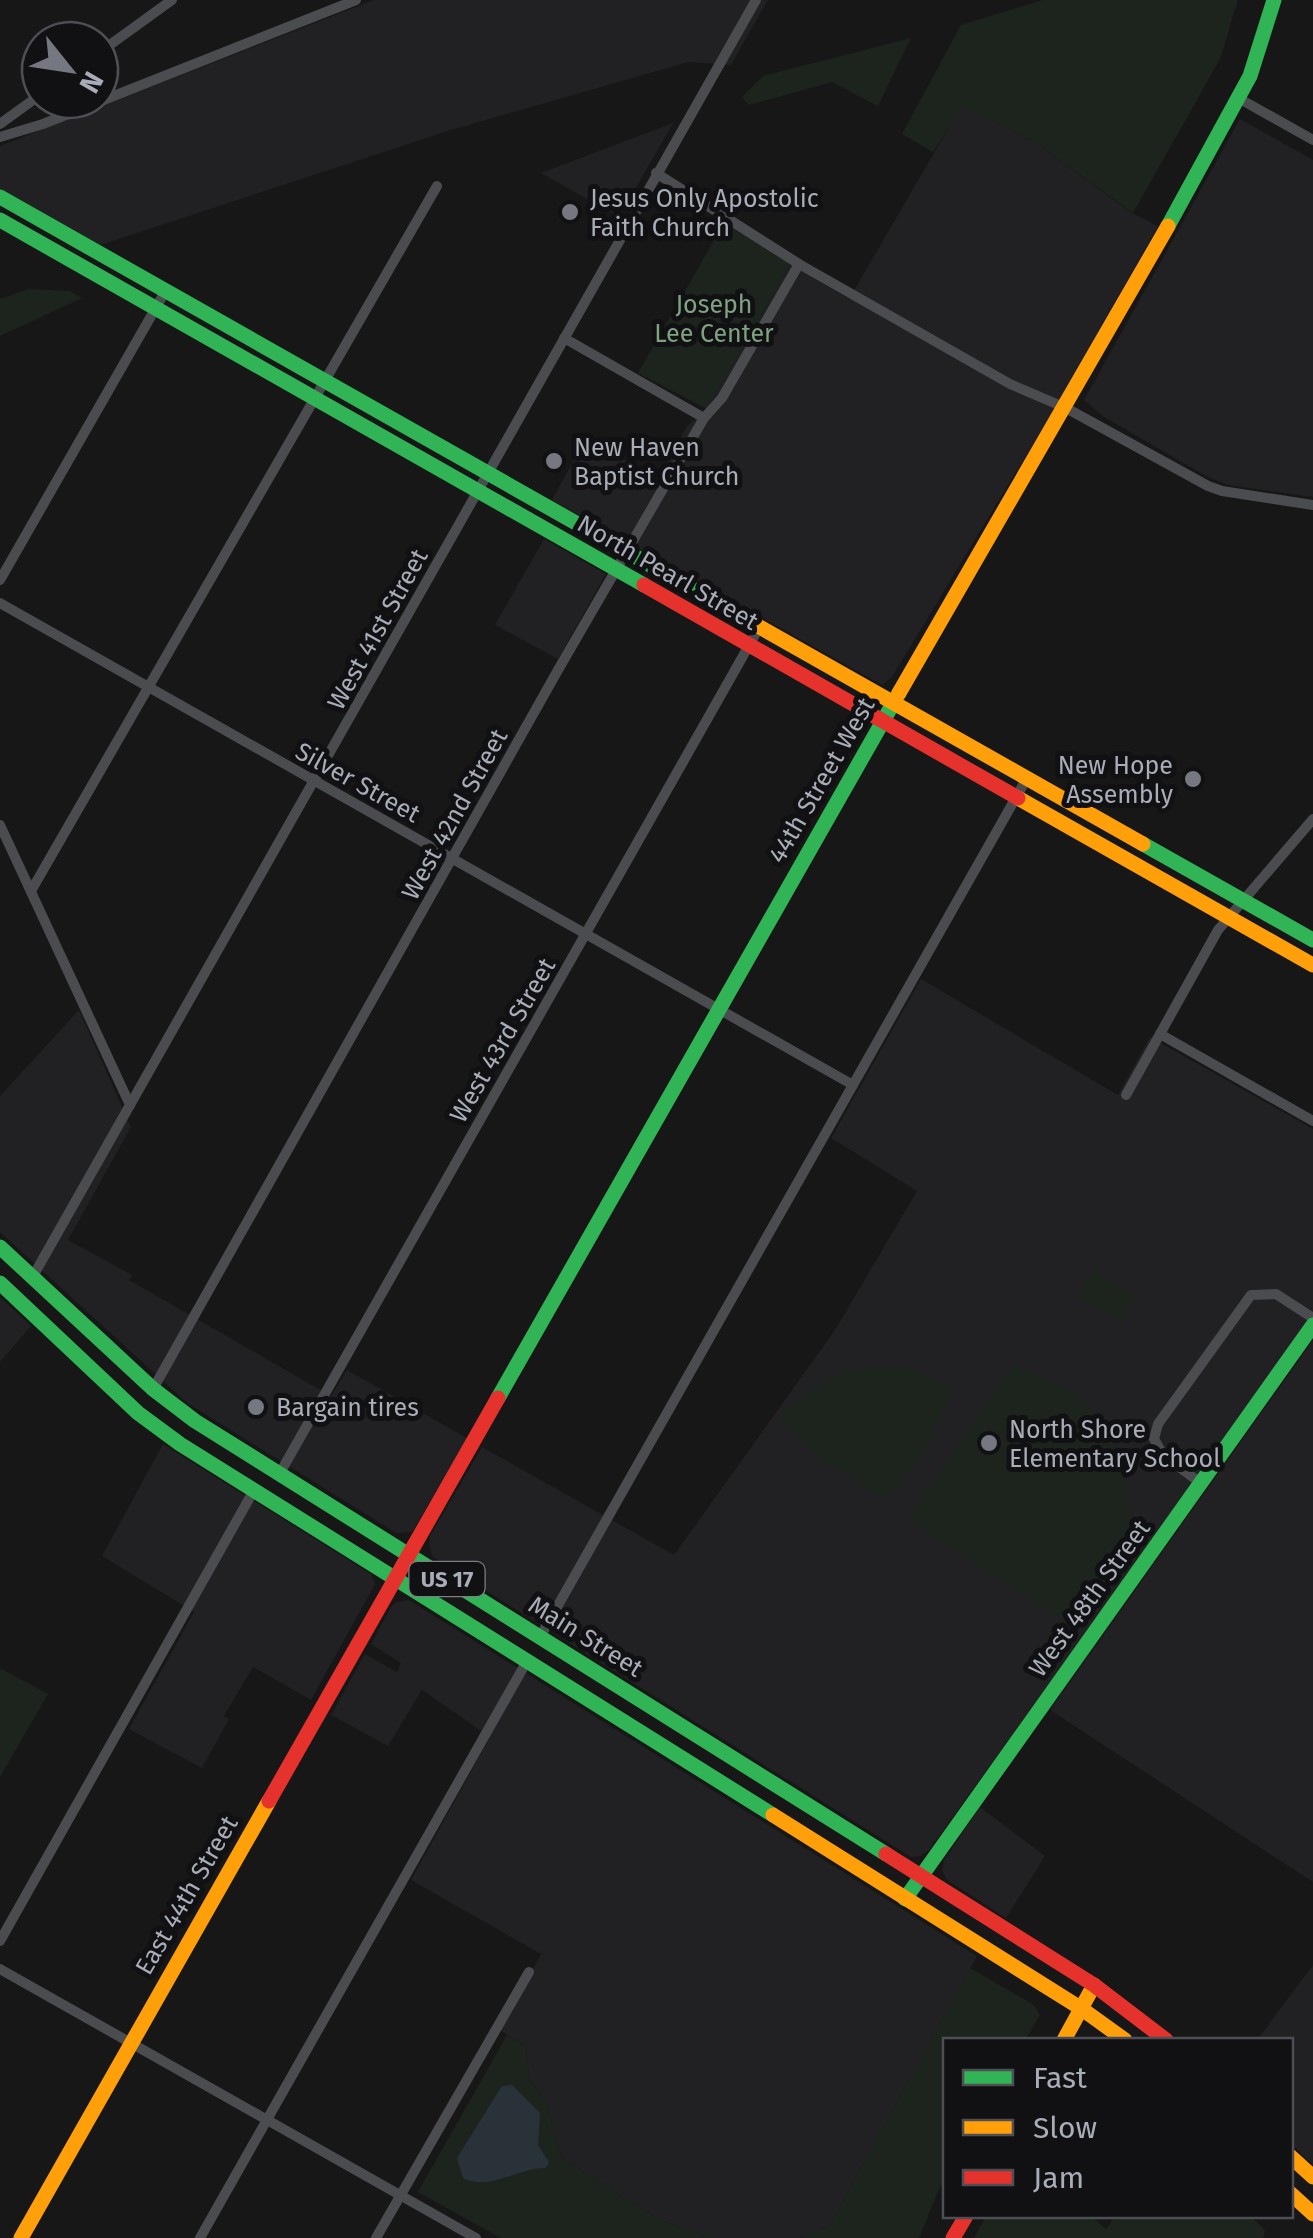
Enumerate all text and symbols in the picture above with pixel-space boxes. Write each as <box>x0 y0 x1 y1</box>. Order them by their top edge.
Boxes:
north arrow <box>20 20 120 120</box>
text: N <box>72 66 110 99</box>
place label: Jesus Only Apostolic Faith Church <box>590 184 819 243</box>
marker: Jesus Only Apostolic Faith Church <box>559 201 581 223</box>
park label: Joseph Lee Center <box>654 290 774 349</box>
place label: New Haven Baptist Church <box>574 433 740 492</box>
marker: New Haven Baptist Church <box>543 450 565 472</box>
street label: North Pearl Street <box>572 509 764 637</box>
street label: West 41st Street <box>321 543 435 715</box>
street label: 44th Street West <box>762 692 882 869</box>
street label: West 42nd Street <box>396 723 515 905</box>
street label: Silver Street <box>290 736 426 830</box>
place label: New Hope Assembly <box>1058 751 1174 810</box>
marker: New Hope Assembly <box>1182 768 1204 790</box>
street label: West 43rd Street <box>444 952 563 1128</box>
place label: Bargain tires <box>276 1393 419 1423</box>
marker: Bargain tires <box>245 1396 267 1418</box>
place label: North Shore Elementary School <box>1009 1415 1221 1474</box>
marker: North Shore Elementary School <box>978 1432 1000 1454</box>
street label: West 48th Street <box>1023 1514 1157 1683</box>
road number: US 17 <box>410 1562 484 1596</box>
street label: Main Street <box>523 1590 649 1684</box>
street label: East 44th Street <box>129 1810 245 1980</box>
legend <box>943 2038 1293 2218</box>
text: Fast <box>1033 2060 1087 2096</box>
text: Slow <box>1033 2110 1097 2146</box>
text: Jam <box>1033 2160 1084 2196</box>

